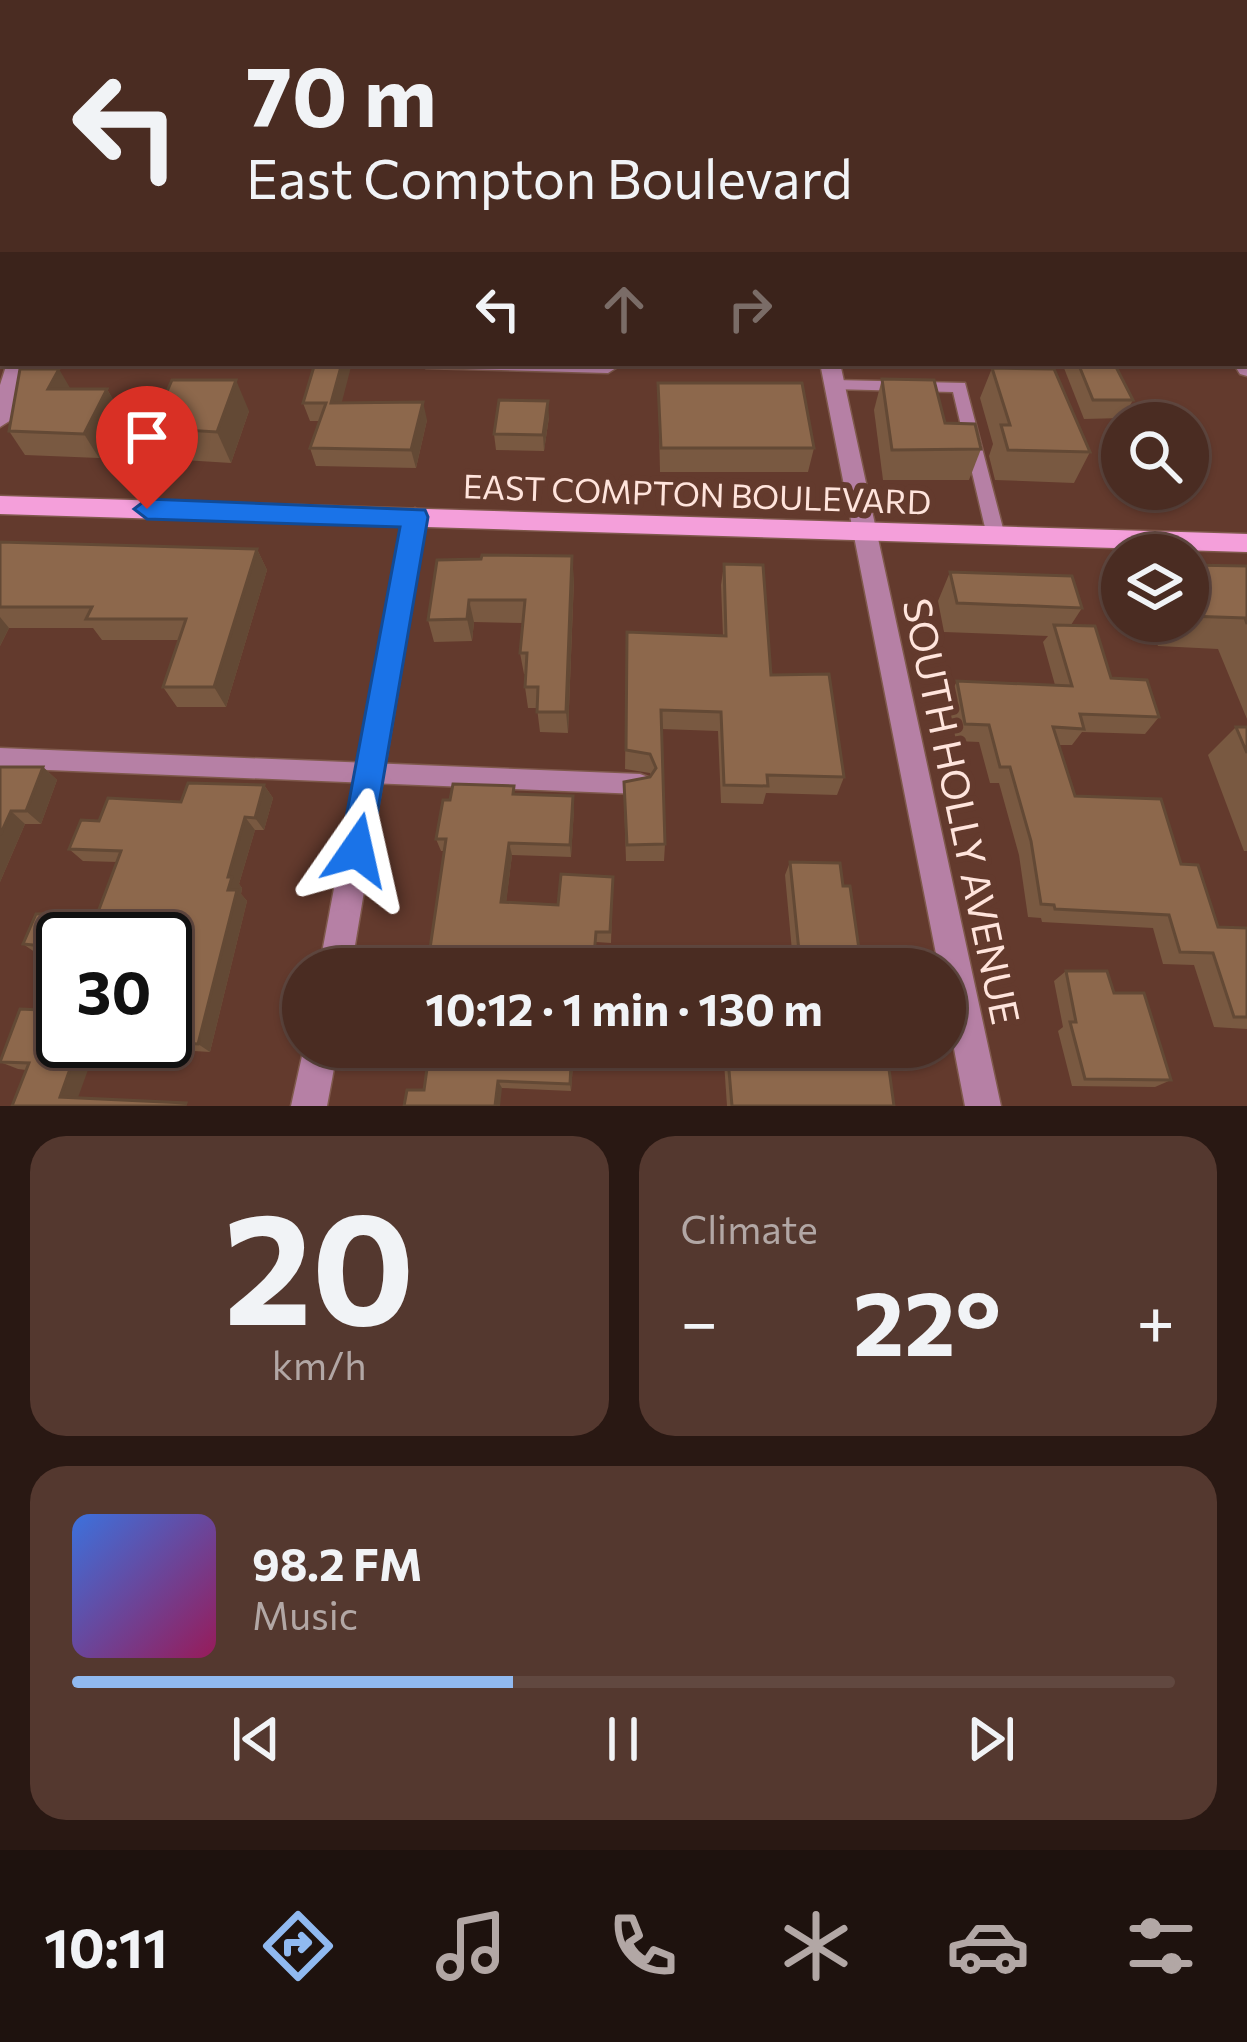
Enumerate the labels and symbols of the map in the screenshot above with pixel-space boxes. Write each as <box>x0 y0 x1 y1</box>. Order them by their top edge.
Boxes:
pin <box>96 386 198 509</box>
street label: EAST COMPTON BOULEVARD <box>462 464 932 522</box>
street label: SOUTH HOLLY AVENUE <box>894 594 1032 1028</box>
position arrow <box>294 787 420 913</box>
speed limit sign: 30 <box>36 912 192 1068</box>

